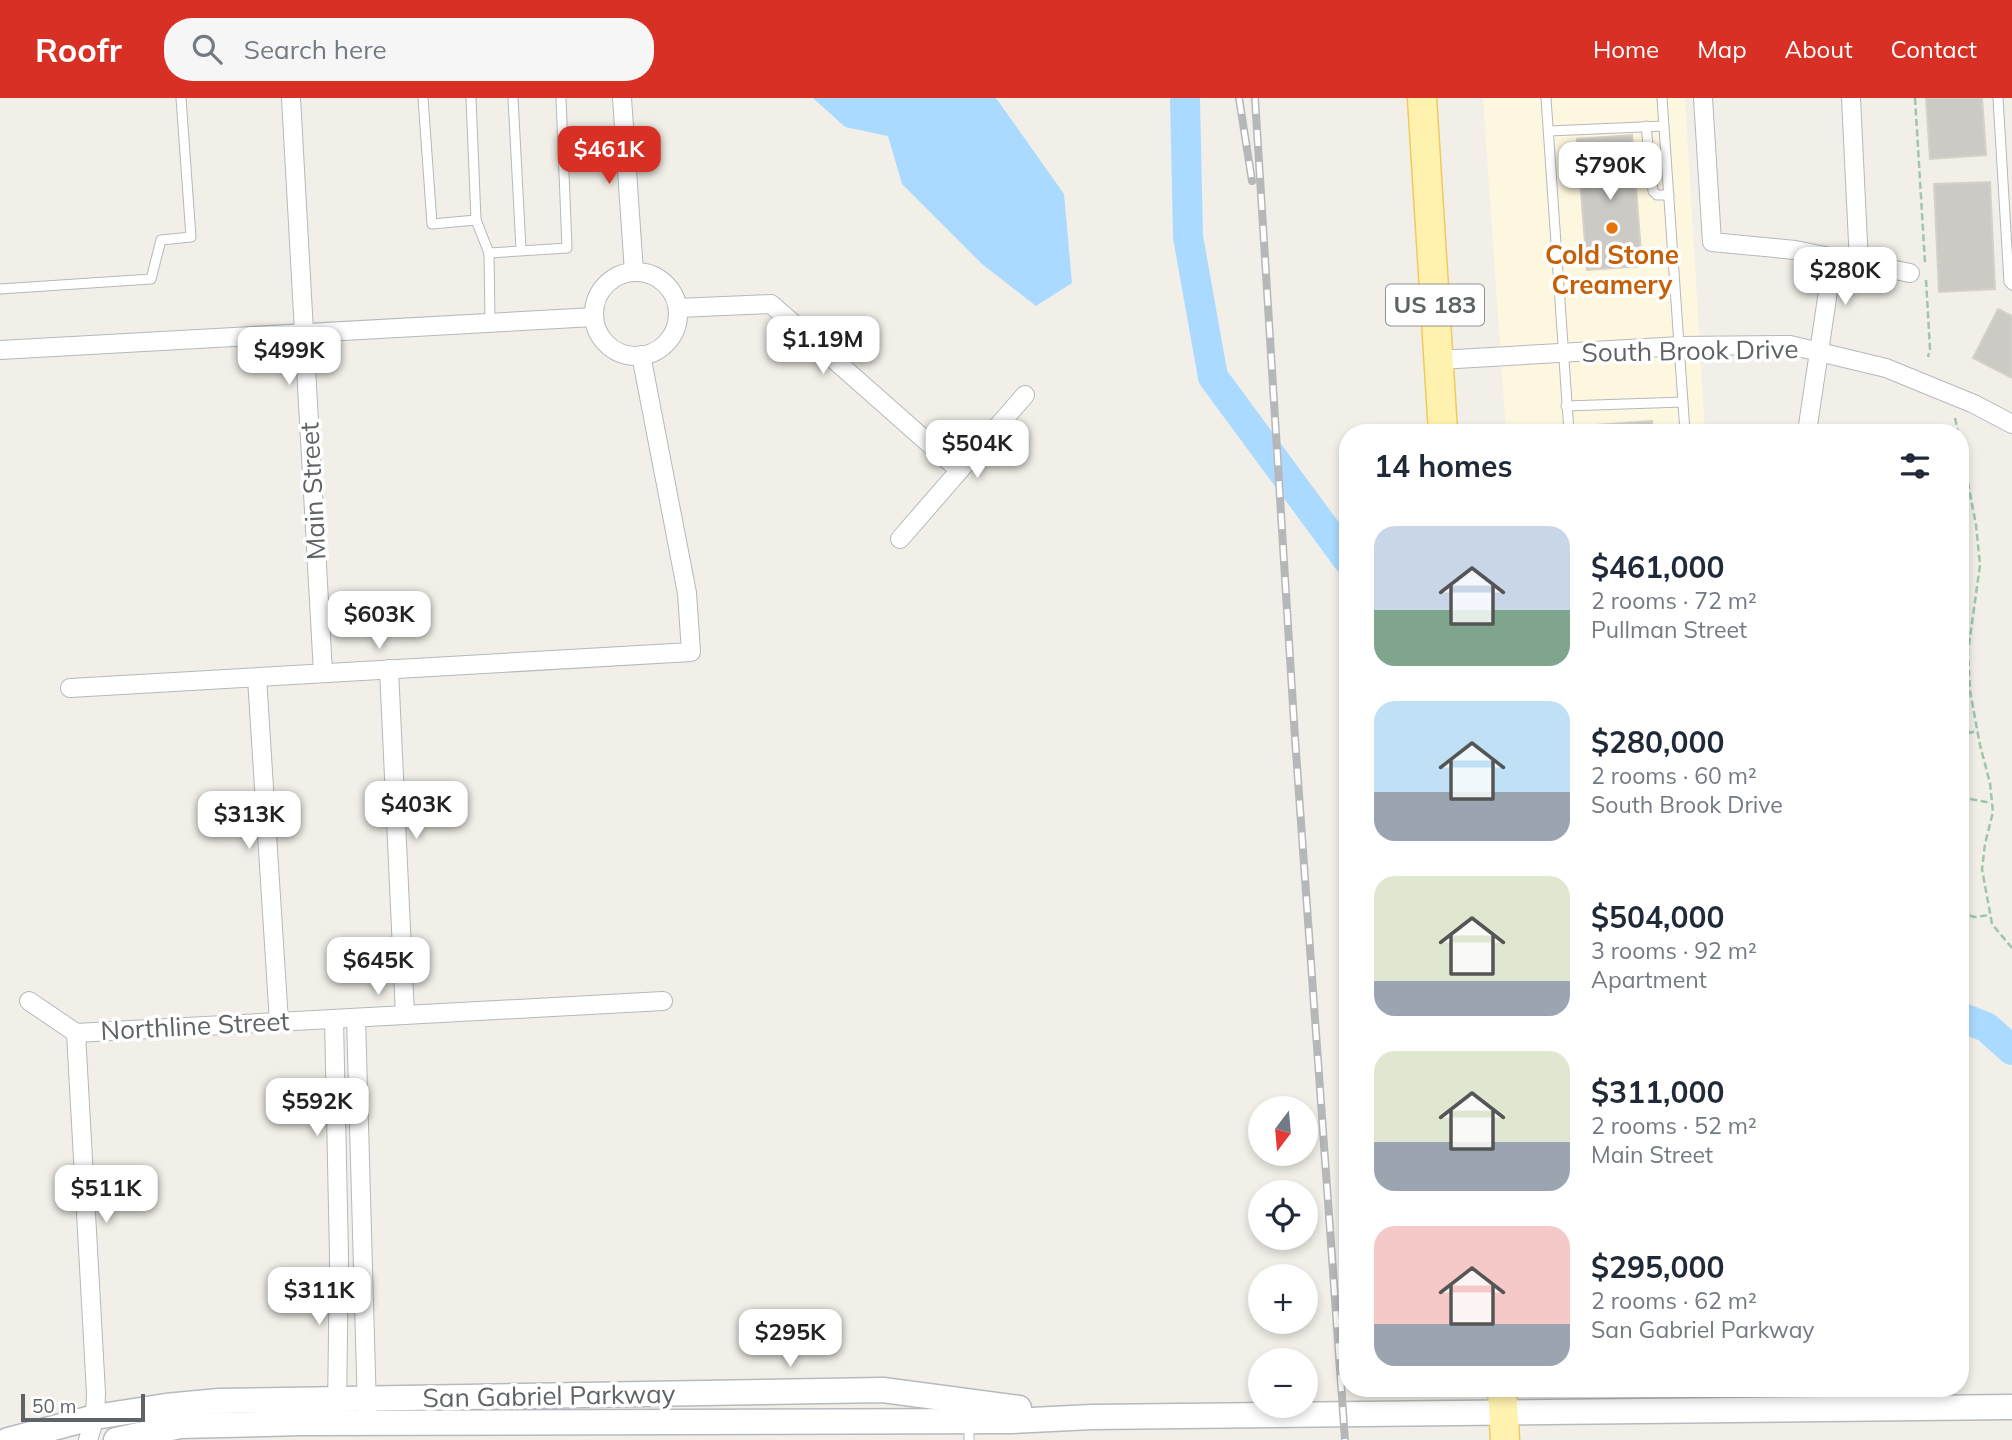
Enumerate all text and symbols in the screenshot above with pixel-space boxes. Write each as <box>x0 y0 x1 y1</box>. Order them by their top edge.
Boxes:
search box <box>164 18 654 81</box>
text: Roofr <box>35 29 122 70</box>
icon: search <box>188 30 226 68</box>
text: Search here <box>244 33 387 66</box>
text: Home <box>1593 34 1659 64</box>
text: Map <box>1697 34 1747 64</box>
text: About <box>1785 34 1853 64</box>
text: Contact <box>1891 34 1977 64</box>
pin: $461K <box>560 126 658 186</box>
text: $461K <box>574 134 644 163</box>
pin: $790K <box>1561 142 1659 202</box>
text: $790K <box>1575 150 1645 179</box>
marker: Cold Stone Creamery <box>1604 220 1620 236</box>
place label: Cold Stone Creamery <box>1545 238 1679 301</box>
pin: $280K <box>1796 248 1894 307</box>
text: $280K <box>1810 255 1880 284</box>
road number: US 183 <box>1386 285 1484 326</box>
pin: $1.19M <box>766 316 880 376</box>
text: $1.19M <box>783 324 863 353</box>
pin: $499K <box>240 328 338 387</box>
street label: South Brook Drive <box>1581 332 1799 369</box>
text: $499K <box>254 335 324 364</box>
pin: $504K <box>928 420 1026 480</box>
street label: Main Street <box>292 421 333 561</box>
text: $504K <box>942 428 1012 457</box>
text: 14 homes <box>1374 447 1513 485</box>
icon: filters <box>1896 447 1934 485</box>
text: $461,000 <box>1591 548 1724 586</box>
icon: home <box>1430 554 1514 638</box>
text: 2 rooms · 72 m² <box>1591 586 1757 615</box>
pin: $603K <box>330 592 428 651</box>
text: $603K <box>344 599 414 628</box>
text: Pullman Street <box>1591 615 1747 644</box>
text: $280,000 <box>1591 723 1724 761</box>
icon: home <box>1430 729 1514 813</box>
text: 2 rooms · 60 m² <box>1591 761 1757 790</box>
pin: $403K <box>367 782 465 841</box>
text: $403K <box>381 789 451 818</box>
text: South Brook Drive <box>1591 790 1783 819</box>
pin: $313K <box>200 792 298 851</box>
text: $313K <box>214 799 284 828</box>
text: $504,000 <box>1591 898 1724 936</box>
icon: home <box>1430 904 1514 988</box>
text: 3 rooms · 92 m² <box>1591 936 1757 965</box>
pin: $645K <box>329 937 427 997</box>
text: $645K <box>343 945 413 974</box>
text: Apartment <box>1591 965 1707 994</box>
street label: Northline Street <box>100 1004 290 1047</box>
text: $311,000 <box>1591 1073 1724 1111</box>
pin: $592K <box>268 1079 366 1138</box>
icon: home <box>1430 1079 1514 1163</box>
text: $592K <box>282 1086 352 1115</box>
north arrow <box>1248 1096 1318 1166</box>
map controls <box>1248 1096 1318 1418</box>
text: 2 rooms · 52 m² <box>1591 1111 1757 1140</box>
text: Main Street <box>1591 1140 1713 1169</box>
pin: $511K <box>57 1166 155 1225</box>
text: $511K <box>71 1173 141 1202</box>
button: locate <box>1248 1180 1318 1250</box>
text: $295,000 <box>1591 1248 1724 1286</box>
icon: home <box>1430 1254 1514 1338</box>
button: + <box>1248 1264 1318 1334</box>
pin: $311K <box>270 1268 368 1327</box>
text: $311K <box>284 1275 354 1304</box>
text: 2 rooms · 62 m² <box>1591 1286 1757 1315</box>
pin: $295K <box>741 1310 839 1369</box>
text: San Gabriel Parkway <box>1591 1315 1815 1344</box>
text: $295K <box>755 1317 825 1346</box>
button: − <box>1248 1348 1318 1418</box>
street label: San Gabriel Parkway <box>422 1377 676 1414</box>
scale bar <box>21 1391 145 1423</box>
text: 50 m <box>32 1394 76 1418</box>

